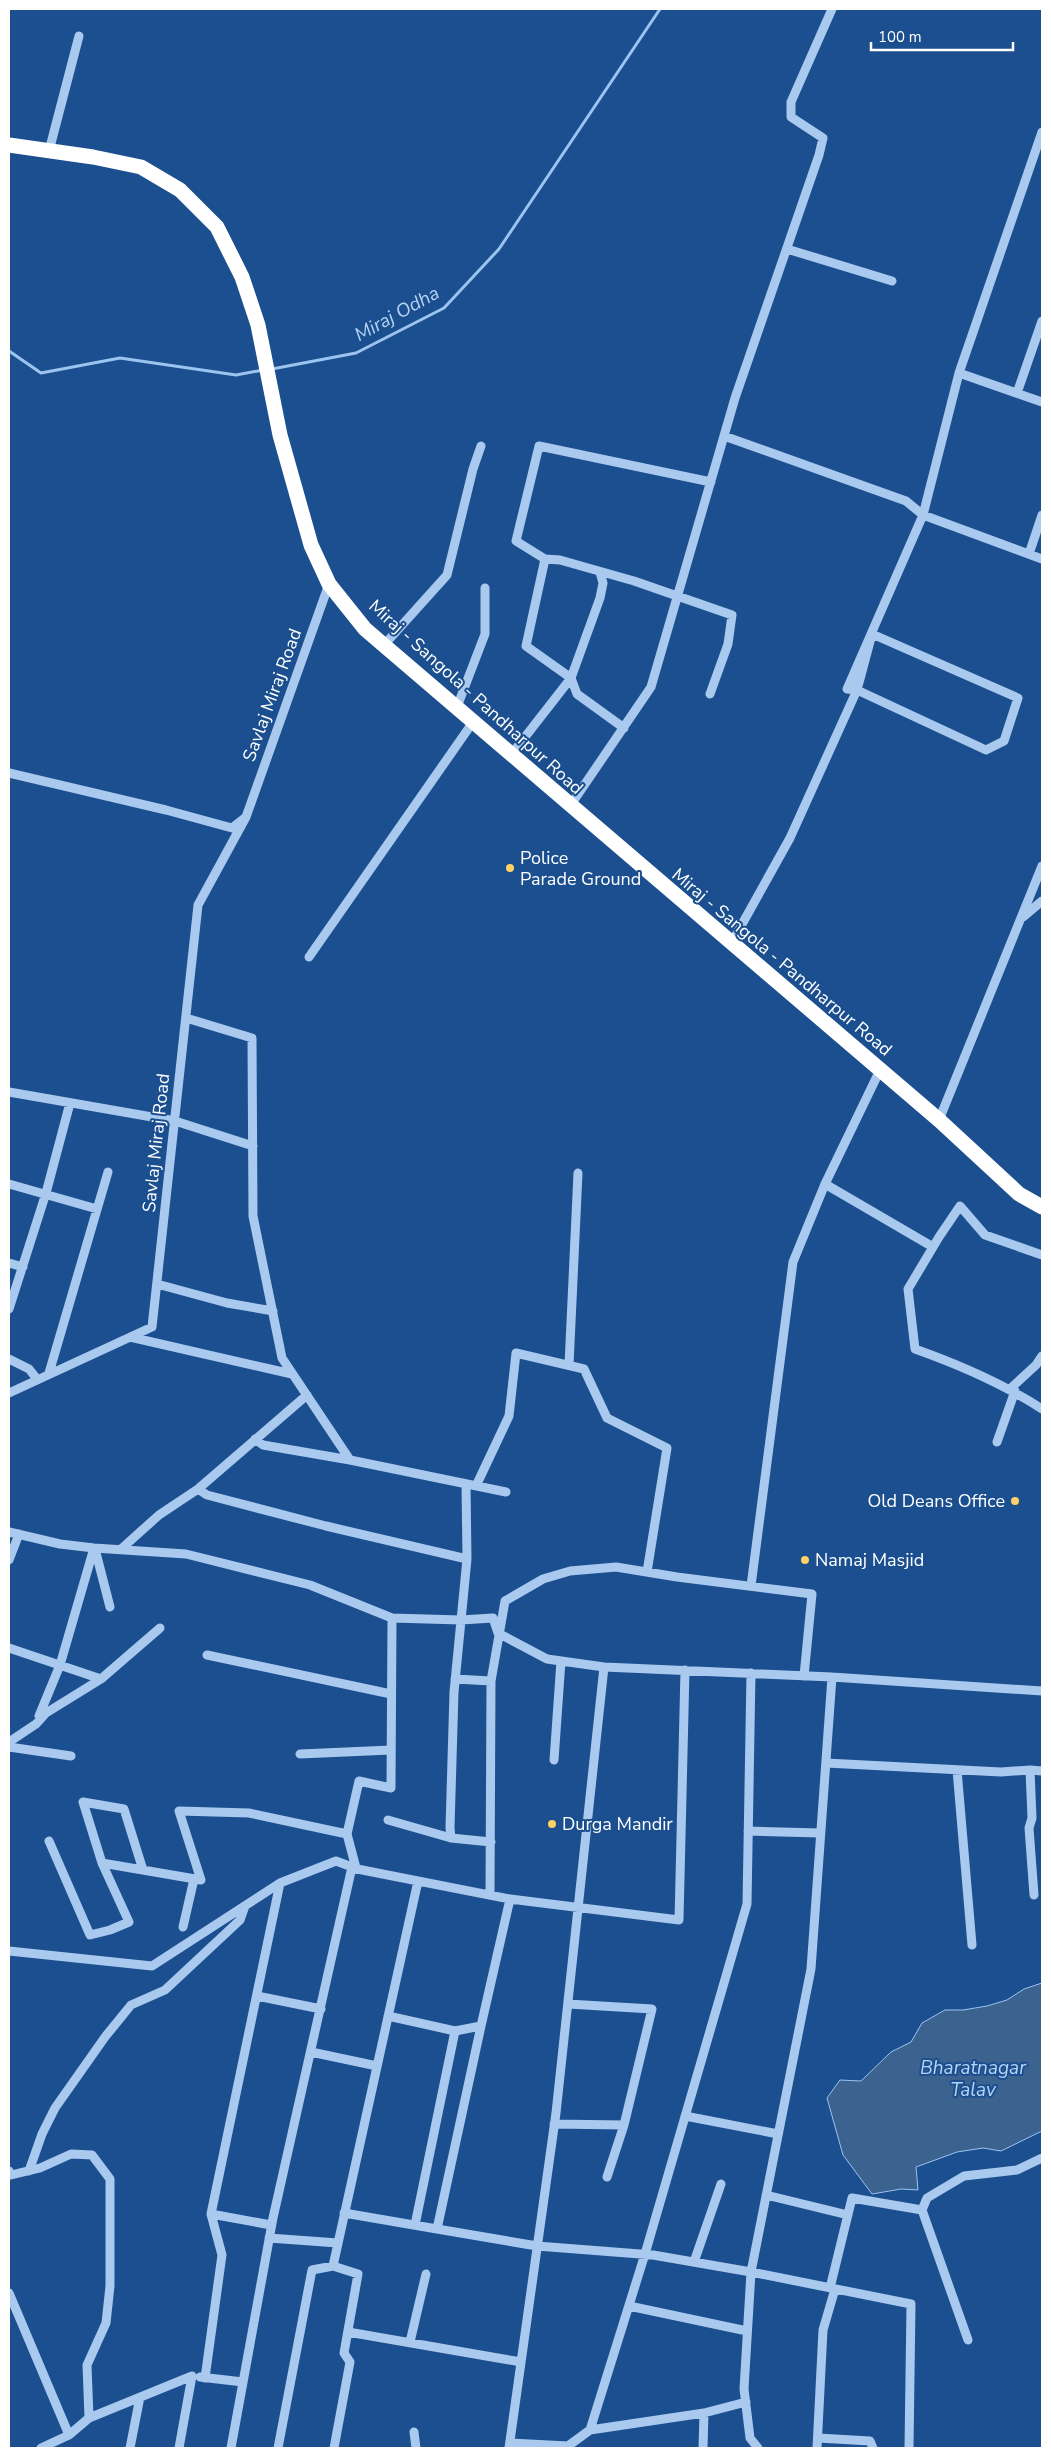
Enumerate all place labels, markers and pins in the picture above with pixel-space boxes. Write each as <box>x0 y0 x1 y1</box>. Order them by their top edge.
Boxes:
place label: Police Parade Ground <box>520 846 641 891</box>
marker: Police Parade Ground <box>504 862 516 874</box>
place label: Old Deans Office <box>868 1489 1005 1513</box>
marker: Old Deans Office <box>1009 1495 1021 1507</box>
place label: Namaj Masjid <box>815 1548 924 1572</box>
marker: Namaj Masjid <box>799 1554 811 1566</box>
place label: Durga Mandir <box>562 1812 673 1836</box>
marker: Durga Mandir <box>546 1818 558 1830</box>

